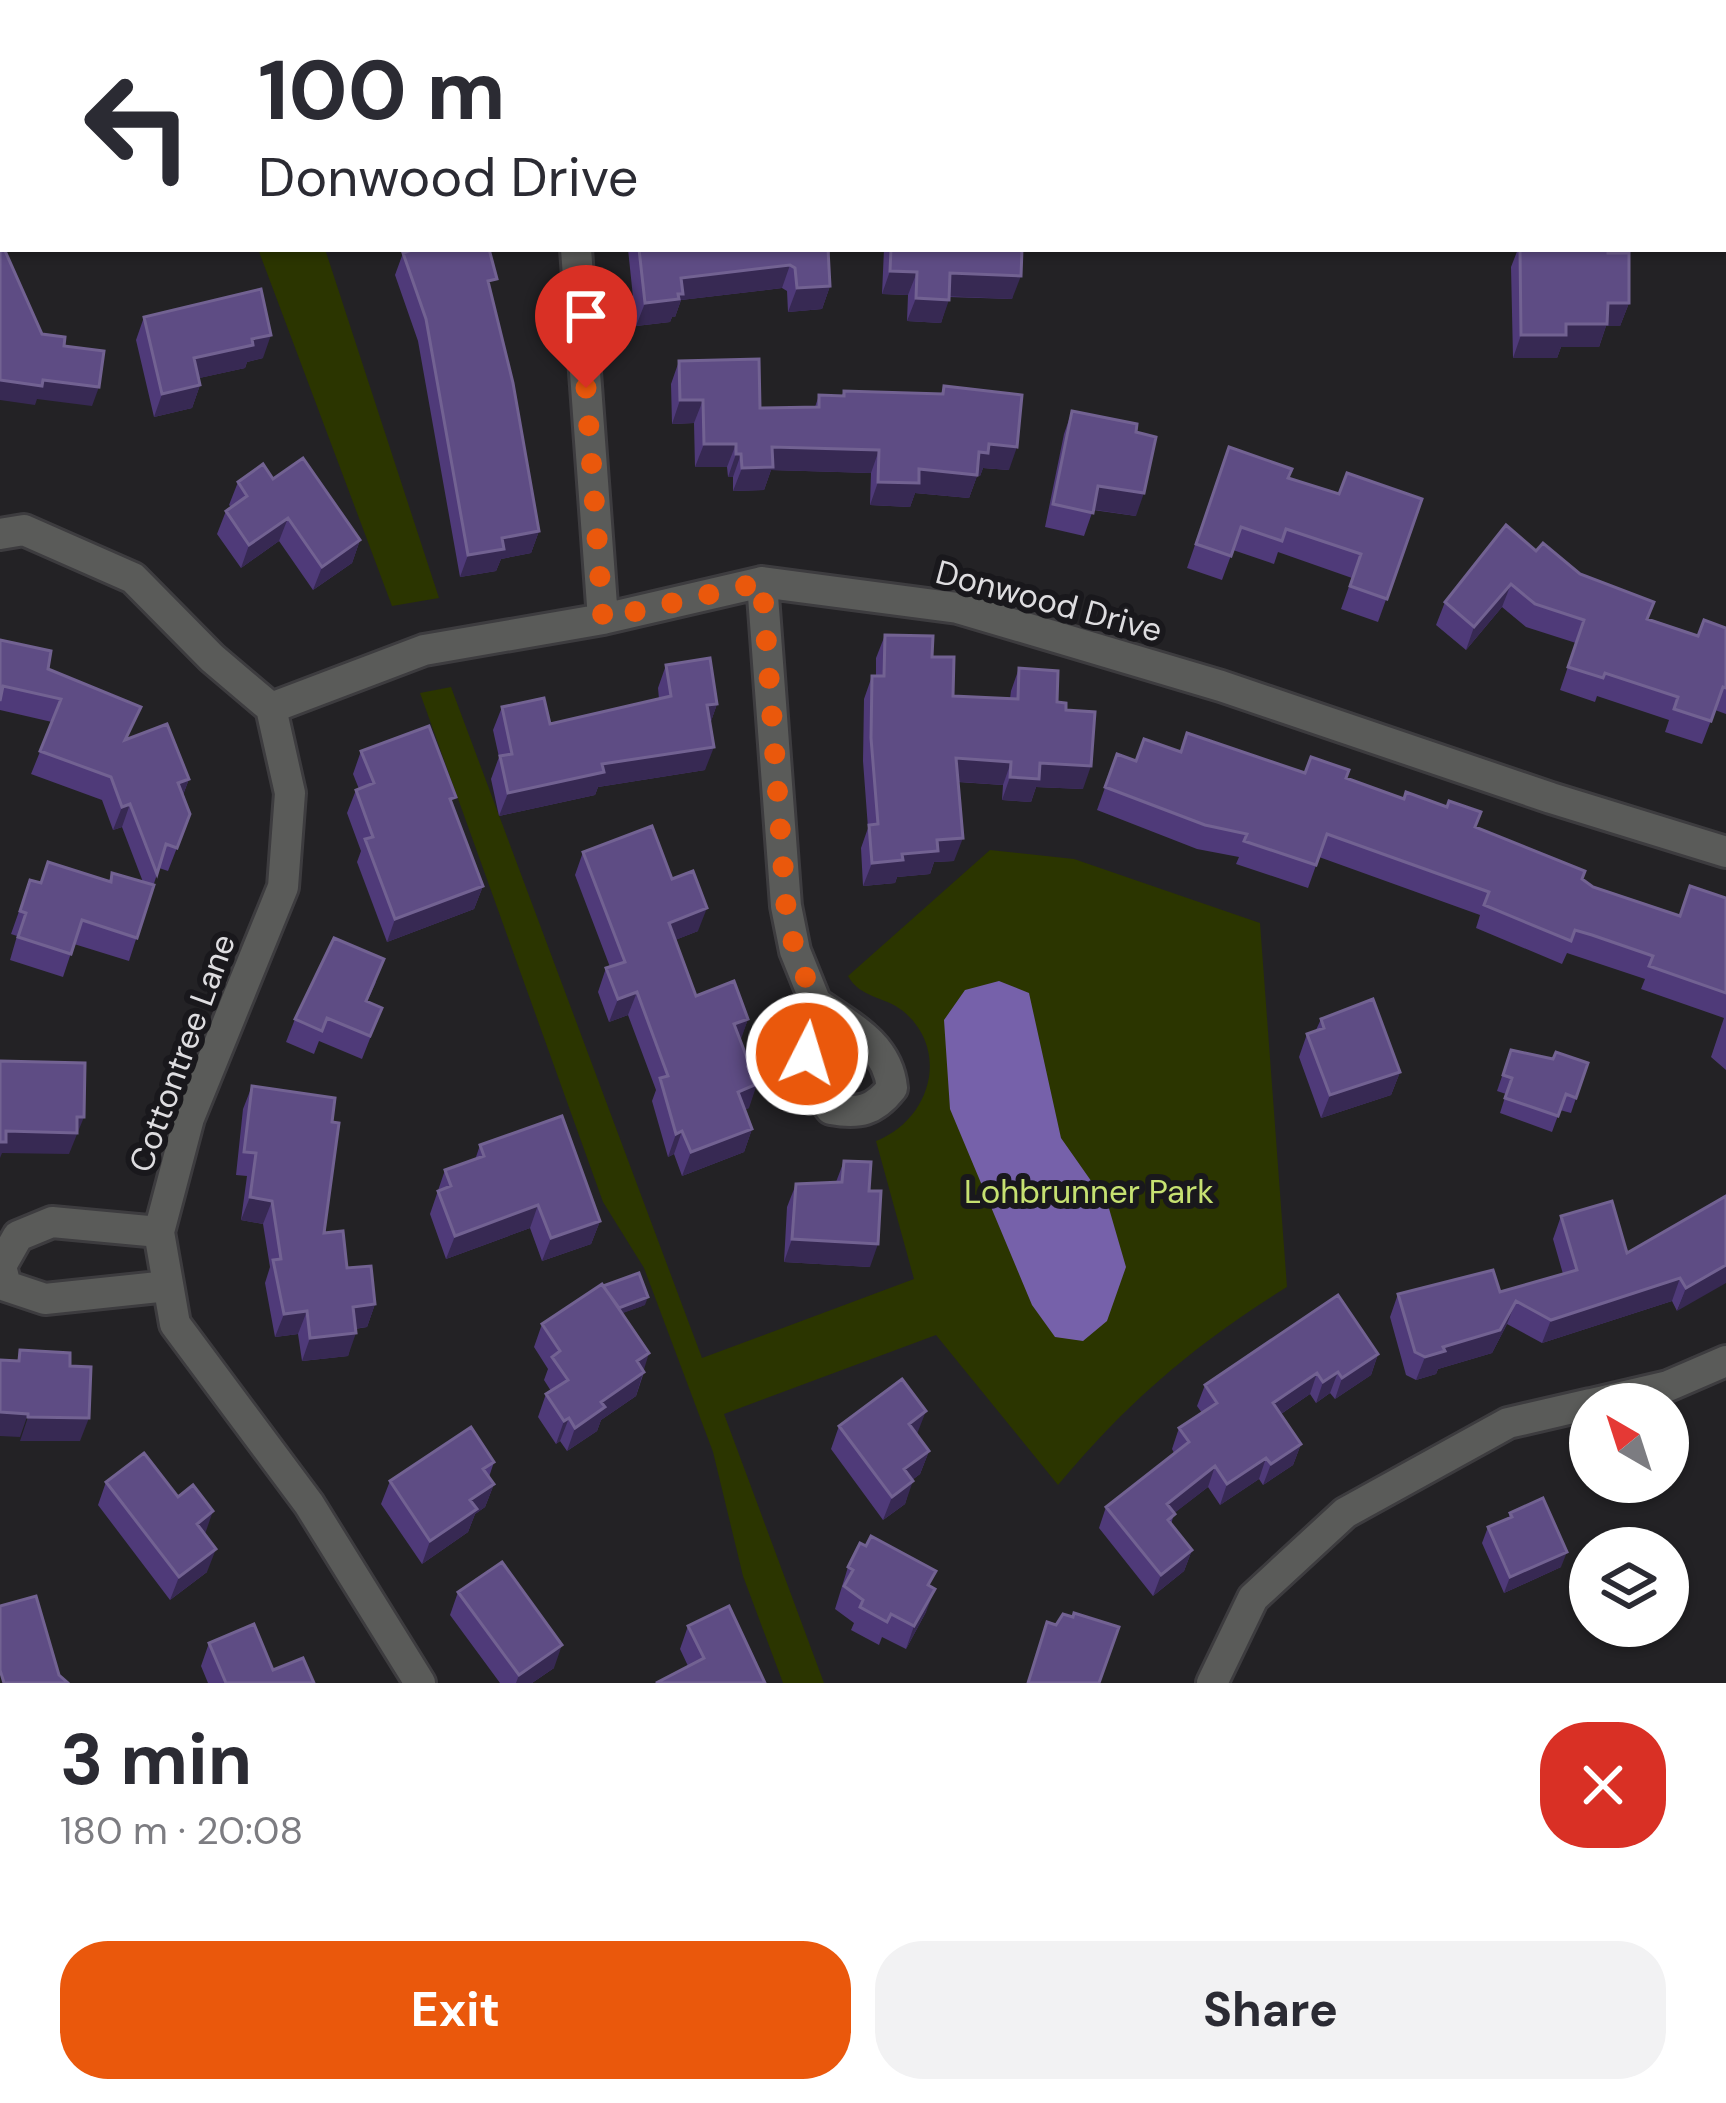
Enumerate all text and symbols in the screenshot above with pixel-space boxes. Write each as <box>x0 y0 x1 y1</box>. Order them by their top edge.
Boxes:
text: 100 m <box>258 36 506 145</box>
icon: left <box>60 48 216 204</box>
text: Donwood Drive <box>258 142 638 213</box>
pin <box>535 265 637 388</box>
icon: arrive <box>553 283 619 349</box>
street label: Donwood Drive <box>931 550 1167 652</box>
street label: Cottontree Lane <box>119 928 245 1178</box>
position arrow <box>744 991 870 1117</box>
park label: Lohbrunner Park <box>964 1170 1214 1213</box>
north arrow <box>1569 1383 1689 1503</box>
map controls <box>1569 1383 1689 1647</box>
button: layers <box>1569 1527 1689 1647</box>
text: 3 min <box>60 1713 252 1806</box>
button: close <box>1540 1722 1666 1848</box>
text: 180 m · 20:08 <box>60 1805 303 1856</box>
button: Exit <box>60 1941 851 2079</box>
button: Share <box>875 1941 1666 2079</box>

